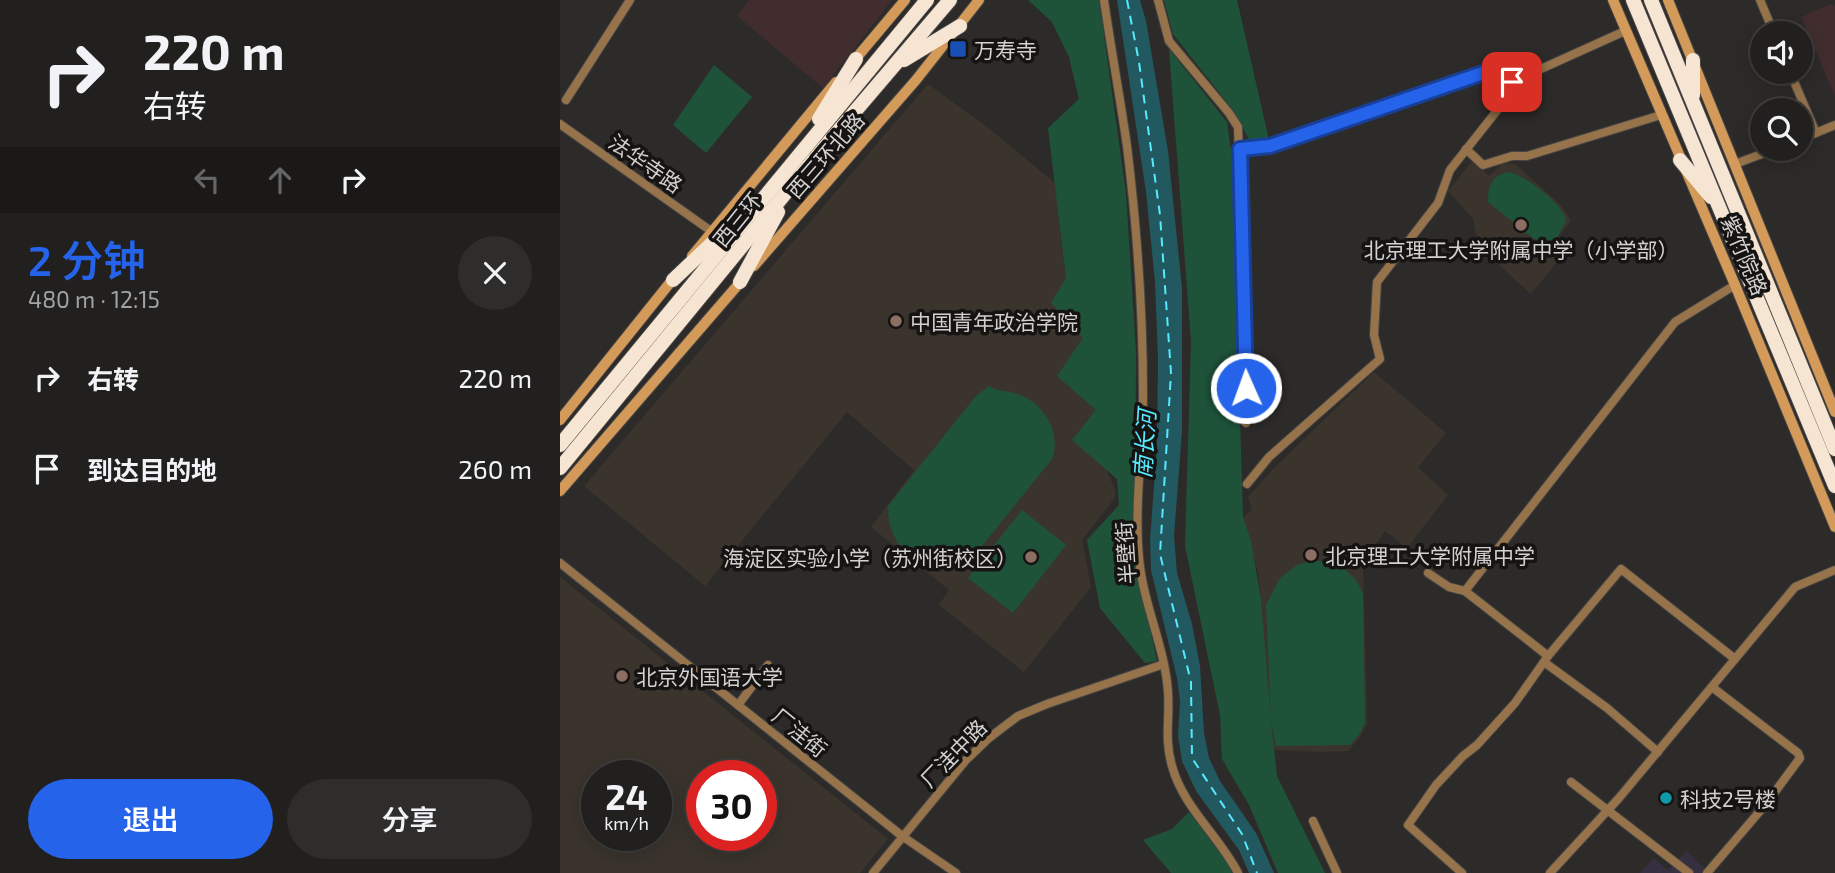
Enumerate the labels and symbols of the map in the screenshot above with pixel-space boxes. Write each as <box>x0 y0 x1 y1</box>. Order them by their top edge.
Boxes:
place label: 万寿寺 <box>974 37 1037 62</box>
marker: 万寿寺 <box>948 39 968 59</box>
pin <box>1482 52 1542 112</box>
street label: 西三环北路 <box>781 107 869 203</box>
street label: 法华寺路 <box>604 129 688 197</box>
street label: 西三环 <box>707 187 767 251</box>
street label: 紫竹院路 <box>1717 211 1773 299</box>
marker: 北京理工大学附属中学（小学部） <box>1513 217 1529 233</box>
place label: 北京理工大学附属中学（小学部） <box>1364 237 1679 262</box>
place label: 中国青年政治学院 <box>910 309 1078 334</box>
marker: 中国青年政治学院 <box>888 313 904 329</box>
position arrow <box>1209 351 1283 425</box>
water label: 南长河 <box>1128 405 1161 479</box>
street label: 半壁街 <box>1110 521 1140 585</box>
place label: 北京理工大学附属中学 <box>1325 543 1535 568</box>
place label: 海淀区实验小学（苏州街校区） <box>723 545 1017 570</box>
marker: 北京理工大学附属中学 <box>1303 547 1319 563</box>
marker: 海淀区实验小学（苏州街校区） <box>1023 549 1039 565</box>
place label: 北京外国语大学 <box>636 664 783 689</box>
marker: 北京外国语大学 <box>614 668 630 684</box>
street label: 厂洼街 <box>768 702 832 762</box>
street label: 厂洼中路 <box>915 714 991 792</box>
speed limit sign: 30 <box>686 760 777 851</box>
place label: 科技2号楼 <box>1680 786 1776 811</box>
marker: 科技2号楼 <box>1658 790 1674 806</box>

